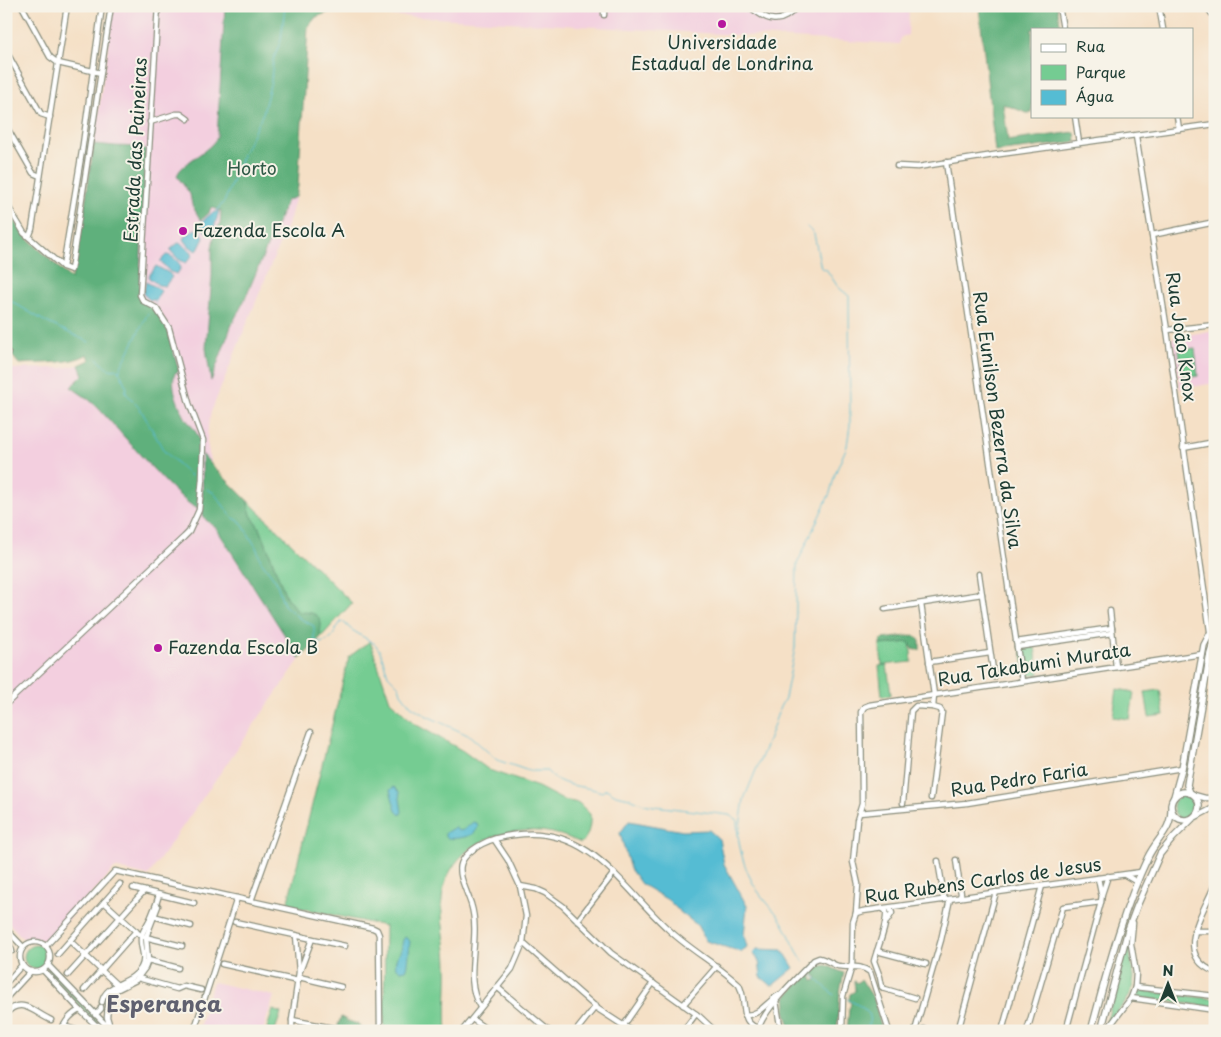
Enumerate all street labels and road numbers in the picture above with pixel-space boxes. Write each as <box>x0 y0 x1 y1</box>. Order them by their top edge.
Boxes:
street label: Estrada das Paineiras <box>116 57 153 243</box>
street label: Rua João Knox <box>1160 270 1205 403</box>
street label: Rua Eunilson Bezerra da Silva <box>967 289 1030 550</box>
street label: Rua Takabumi Murata <box>935 635 1133 692</box>
street label: Rua Pedro Faria <box>949 754 1090 803</box>
street label: Rua Rubens Carlos de Jesus <box>863 850 1103 909</box>

